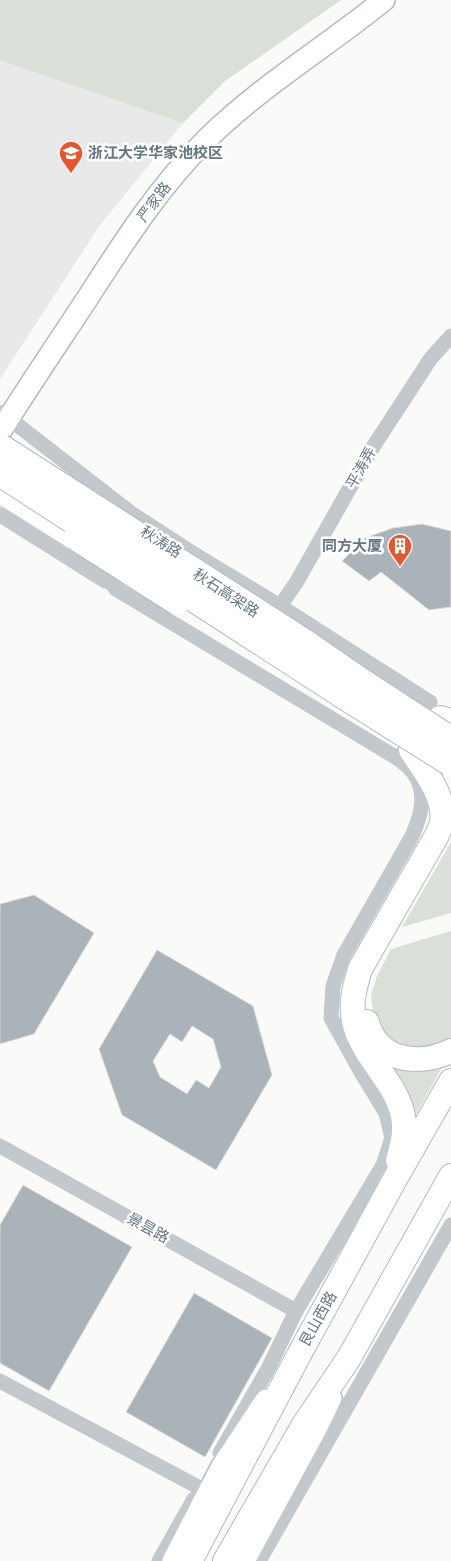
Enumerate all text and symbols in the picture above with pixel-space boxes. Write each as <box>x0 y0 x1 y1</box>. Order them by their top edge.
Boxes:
school or university icon: 浙江大学华家池校区 <box>58 140 84 174</box>
place label: 浙江大学华家池校区 <box>88 144 223 162</box>
street label: 严家路 <box>133 179 175 225</box>
street label: 平涛弄 <box>342 444 380 492</box>
street label: 秋涛路 <box>137 522 185 562</box>
building icon: 同方大厦 <box>387 533 413 567</box>
place label: 同方大厦 <box>322 537 382 555</box>
street label: 秋石高架路 <box>190 565 262 621</box>
street label: 景昙路 <box>124 1209 172 1247</box>
street label: 艮山西路 <box>296 1288 340 1350</box>

